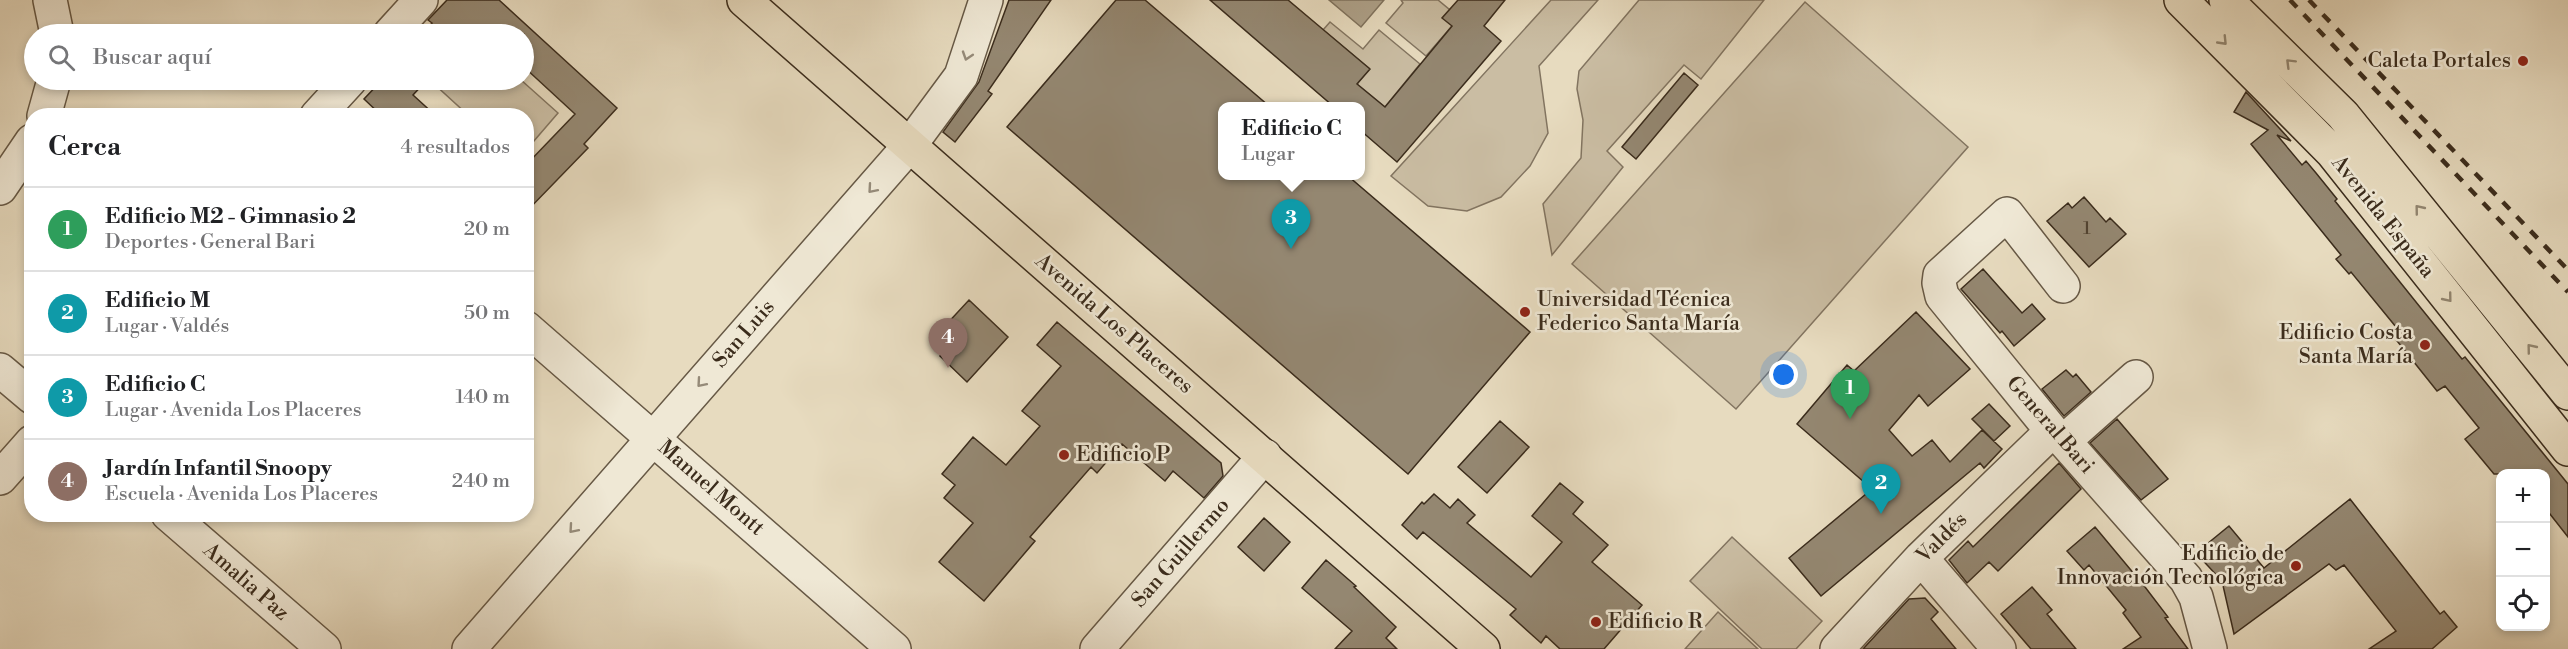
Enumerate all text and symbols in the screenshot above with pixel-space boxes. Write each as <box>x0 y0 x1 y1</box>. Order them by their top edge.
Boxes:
search box <box>24 24 534 90</box>
one-way arrow <box>2216 34 2227 44</box>
icon: search <box>45 41 78 74</box>
text: Buscar aquí <box>93 44 211 71</box>
place label: Caleta Portales <box>2368 48 2511 74</box>
one-way arrow <box>962 50 975 60</box>
marker: Caleta Portales <box>2516 54 2530 68</box>
one-way arrow <box>2287 60 2298 71</box>
popup <box>1218 102 1365 180</box>
text: Edificio C <box>1241 115 1342 142</box>
text: Cerca <box>48 131 121 163</box>
text: 4 resultados <box>400 135 510 160</box>
text: Lugar <box>1241 142 1295 167</box>
street label: Avenida España <box>2325 150 2441 284</box>
one-way arrow <box>868 182 879 193</box>
pin: 3 <box>1272 200 1310 249</box>
text: Edificio M2 - Gimnasio 2 <box>105 203 356 230</box>
one-way arrow <box>2415 205 2426 216</box>
text: 1 <box>63 217 72 242</box>
text: 20 m <box>464 217 510 242</box>
house number: 1 <box>2083 217 2091 240</box>
text: Deportes · General Bari <box>105 230 315 255</box>
street label: Avenida Los Placeres <box>1029 248 1198 400</box>
text: Edificio M <box>105 287 210 314</box>
place label: Universidad Técnica Federico Santa María <box>1537 287 1740 337</box>
one-way arrow <box>2440 291 2451 302</box>
street label: San Luis <box>707 295 781 373</box>
text: 2 <box>61 301 74 326</box>
text: 50 m <box>464 301 510 326</box>
marker: Universidad Técnica Federico Santa María <box>1518 305 1532 319</box>
text: Lugar · Valdés <box>105 314 229 339</box>
pin: 4 <box>928 318 968 368</box>
place label: Edificio Costa Santa María <box>2279 320 2413 370</box>
marker: Edificio Costa Santa María <box>2418 338 2432 352</box>
one-way arrow <box>2527 344 2538 355</box>
your location <box>1769 360 1798 389</box>
pin: 1 <box>1830 370 1870 419</box>
text: Edificio C <box>105 371 205 398</box>
street label: General Bari <box>2000 371 2100 479</box>
one-way arrow <box>697 376 708 387</box>
text: 3 <box>61 385 74 410</box>
text: 140 m <box>455 385 510 410</box>
text: Lugar · Avenida Los Placeres <box>105 398 362 423</box>
street label: Manuel Montt <box>652 435 770 542</box>
place label: Edificio P <box>1076 442 1170 468</box>
marker: Edificio P <box>1057 448 1071 462</box>
text: Jardín Infantil Snoopy <box>105 455 332 482</box>
pin: 2 <box>1862 464 1900 514</box>
text: 4 <box>61 469 74 494</box>
text: 240 m <box>452 469 510 494</box>
map controls <box>2496 469 2550 631</box>
button: + <box>2496 469 2550 523</box>
text: Escuela · Avenida Los Placeres <box>105 482 378 507</box>
street label: San Guillermo <box>1126 493 1236 613</box>
street label: Valdés <box>1910 507 1973 570</box>
one-way arrow <box>569 523 580 533</box>
button: − <box>2496 523 2550 577</box>
street label: Amalia Paz <box>197 537 294 626</box>
place label: Edificio de Innovación Tecnológica <box>2057 541 2284 591</box>
marker: Edificio de Innovación Tecnológica <box>2289 559 2303 573</box>
button: locate <box>2496 577 2550 631</box>
place label: Edificio R <box>1608 609 1703 635</box>
marker: Edificio R <box>1589 615 1603 629</box>

